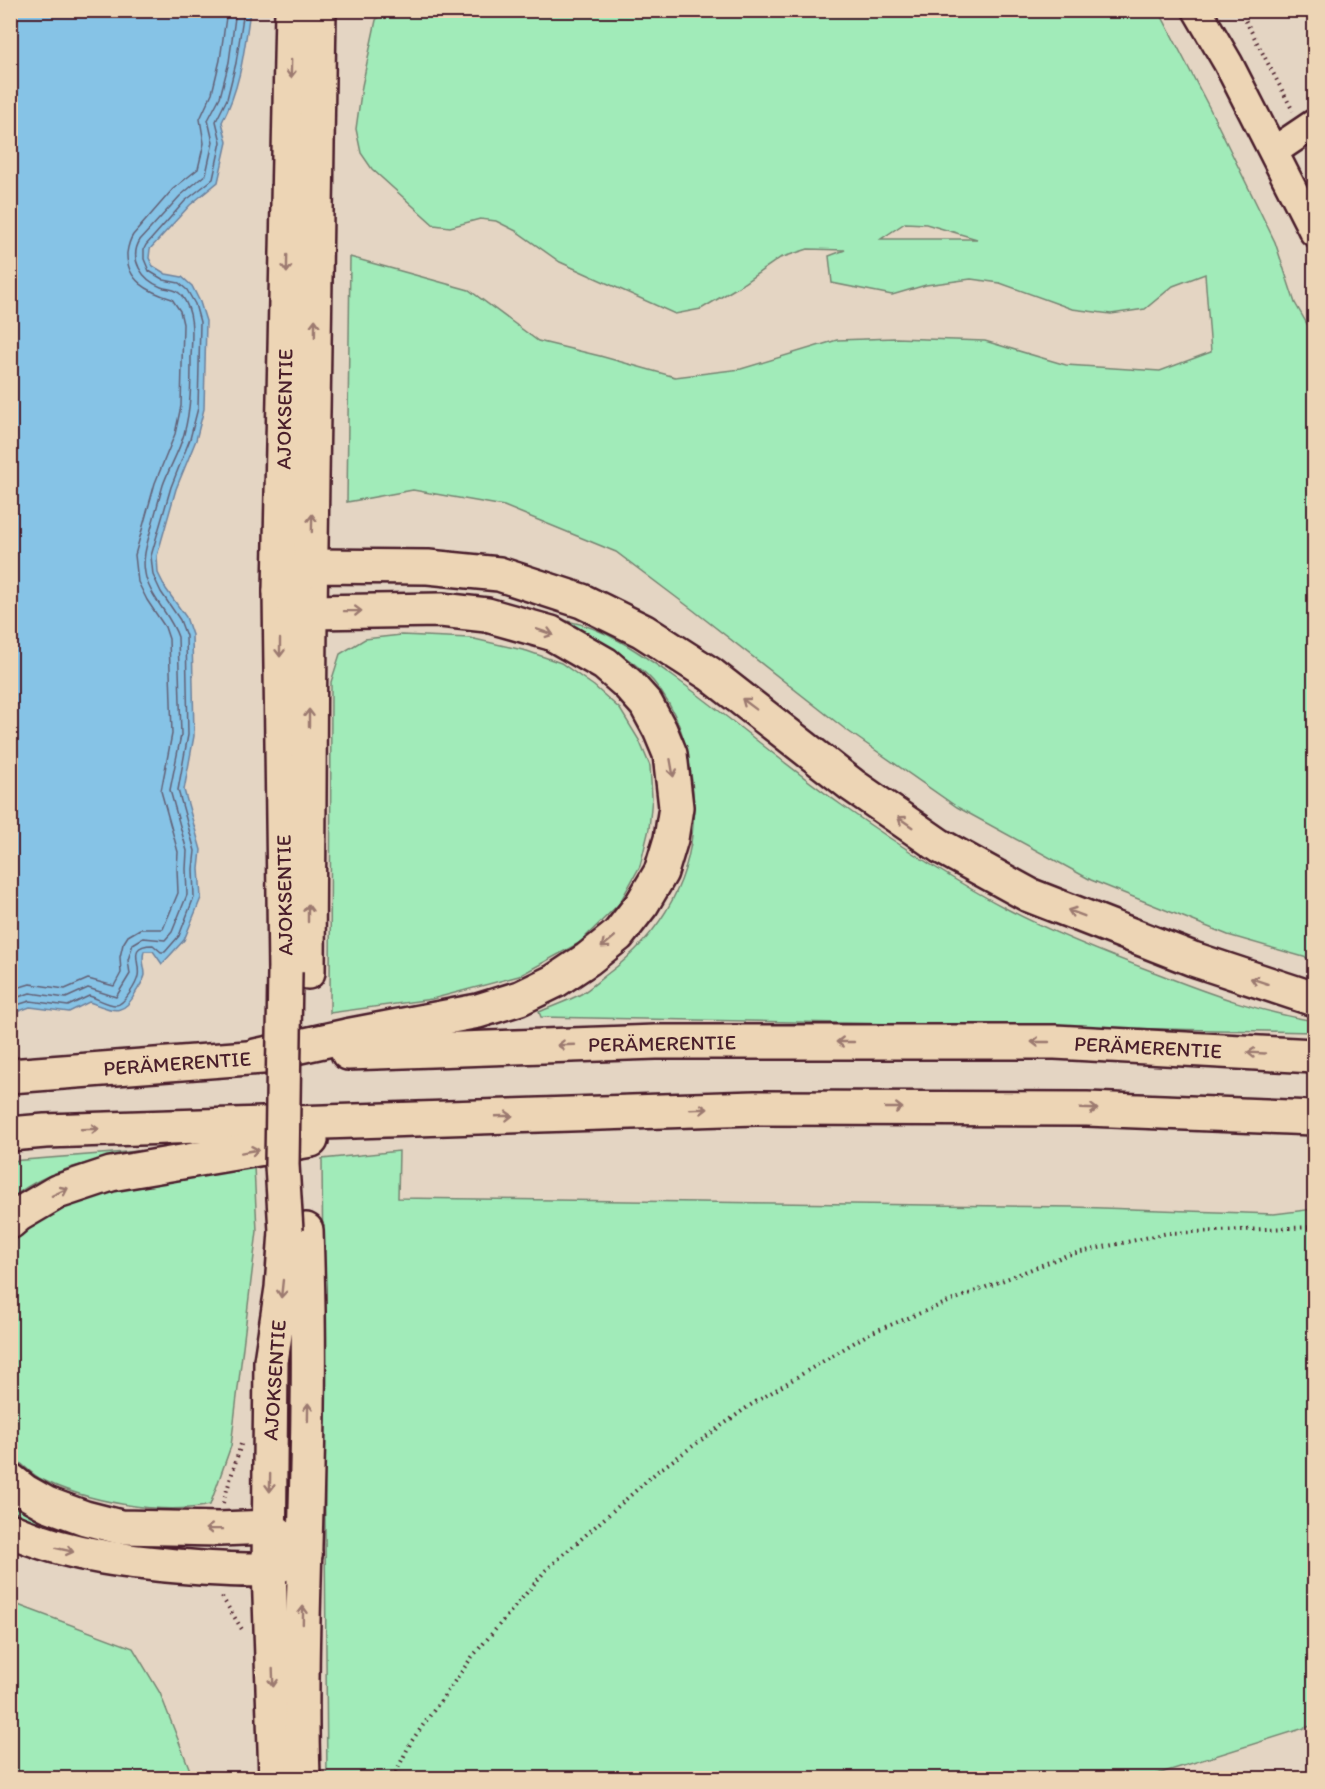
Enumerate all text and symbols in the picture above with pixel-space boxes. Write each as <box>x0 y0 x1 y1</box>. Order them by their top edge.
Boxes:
one-way arrow <box>285 58 296 78</box>
one-way arrow <box>281 253 292 273</box>
one-way arrow <box>309 319 321 339</box>
street label: AJOKSENTIE <box>270 348 298 470</box>
one-way arrow <box>306 514 318 534</box>
one-way arrow <box>342 605 362 617</box>
one-way arrow <box>535 627 554 638</box>
one-way arrow <box>275 637 286 657</box>
one-way arrow <box>742 698 758 710</box>
one-way arrow <box>303 709 315 729</box>
one-way arrow <box>667 757 678 777</box>
one-way arrow <box>897 816 913 828</box>
street label: AJOKSENTIE <box>270 834 298 956</box>
one-way arrow <box>302 904 314 924</box>
one-way arrow <box>1067 907 1086 918</box>
one-way arrow <box>600 936 616 949</box>
one-way arrow <box>1250 975 1269 986</box>
street label: PERÄMERENTIE <box>588 1029 736 1057</box>
street label: PERÄMERENTIE <box>1073 1031 1223 1063</box>
one-way arrow <box>836 1036 856 1048</box>
one-way arrow <box>1031 1036 1051 1048</box>
one-way arrow <box>557 1040 577 1051</box>
street label: PERÄMERENTIE <box>102 1045 252 1081</box>
one-way arrow <box>1247 1047 1267 1058</box>
one-way arrow <box>884 1102 904 1114</box>
one-way arrow <box>1079 1103 1099 1115</box>
one-way arrow <box>689 1104 709 1115</box>
one-way arrow <box>494 1110 514 1121</box>
one-way arrow <box>79 1124 99 1135</box>
one-way arrow <box>240 1145 259 1156</box>
one-way arrow <box>51 1186 69 1197</box>
one-way arrow <box>276 1279 287 1298</box>
street label: AJOKSENTIE <box>257 1319 291 1441</box>
one-way arrow <box>302 1403 314 1423</box>
one-way arrow <box>264 1473 275 1493</box>
one-way arrow <box>204 1523 224 1535</box>
one-way arrow <box>56 1544 75 1556</box>
one-way arrow <box>298 1606 309 1626</box>
one-way arrow <box>267 1668 279 1688</box>

